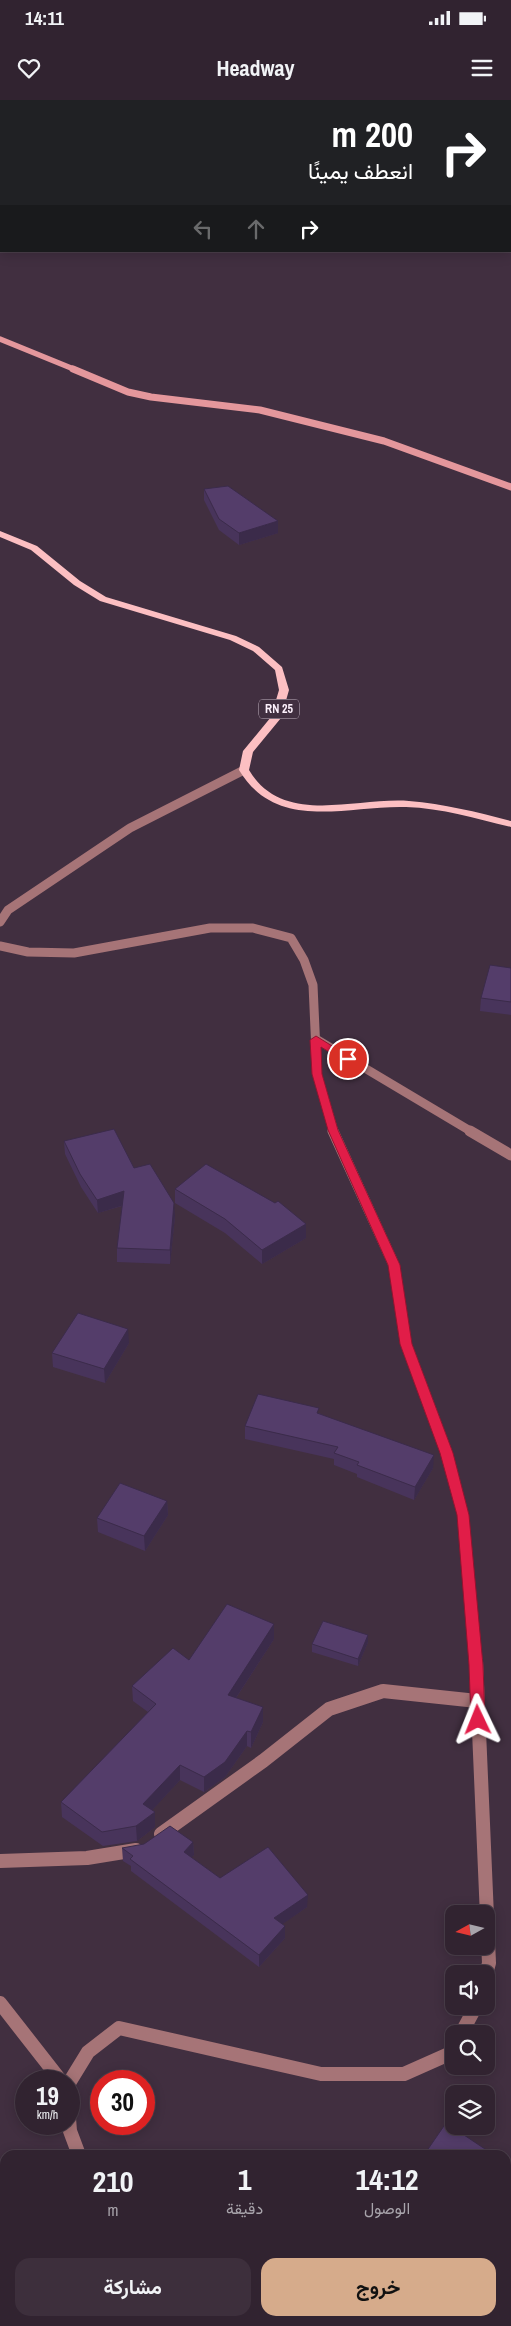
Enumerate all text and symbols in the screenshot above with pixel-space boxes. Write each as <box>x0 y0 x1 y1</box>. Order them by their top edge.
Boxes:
text: 14:11 <box>25 5 64 31</box>
text: Headway <box>216 53 295 83</box>
icon: heart <box>15 54 43 82</box>
icon: menu <box>468 54 496 82</box>
text: 200 m <box>332 111 413 158</box>
icon: right <box>431 120 496 185</box>
text: انعطف يمينًا <box>308 156 413 186</box>
icon: left <box>189 215 217 243</box>
icon: ahead <box>242 215 270 243</box>
icon: right <box>295 215 323 243</box>
road number: RN 25 <box>259 700 299 718</box>
pin <box>327 1038 369 1080</box>
icon: arrive <box>334 1045 362 1073</box>
position arrow <box>451 1693 503 1745</box>
north arrow <box>445 1905 495 1955</box>
map controls <box>445 1905 495 2135</box>
button: sound <box>445 1965 495 2015</box>
button: search <box>445 2025 495 2075</box>
speed limit sign: 30 <box>90 2070 155 2135</box>
text: 19 <box>36 2079 59 2113</box>
button: layers <box>445 2085 495 2135</box>
text: km/h <box>37 2107 58 2123</box>
text: 1 <box>238 2159 251 2199</box>
text: 14:12 <box>356 2159 419 2199</box>
text: 210 <box>93 2161 134 2201</box>
text: دقيقة <box>226 2197 263 2219</box>
text: الوصول <box>364 2197 410 2219</box>
text: m <box>108 2199 118 2221</box>
button: مشاركة <box>15 2258 251 2316</box>
button: خروج <box>261 2258 496 2316</box>

